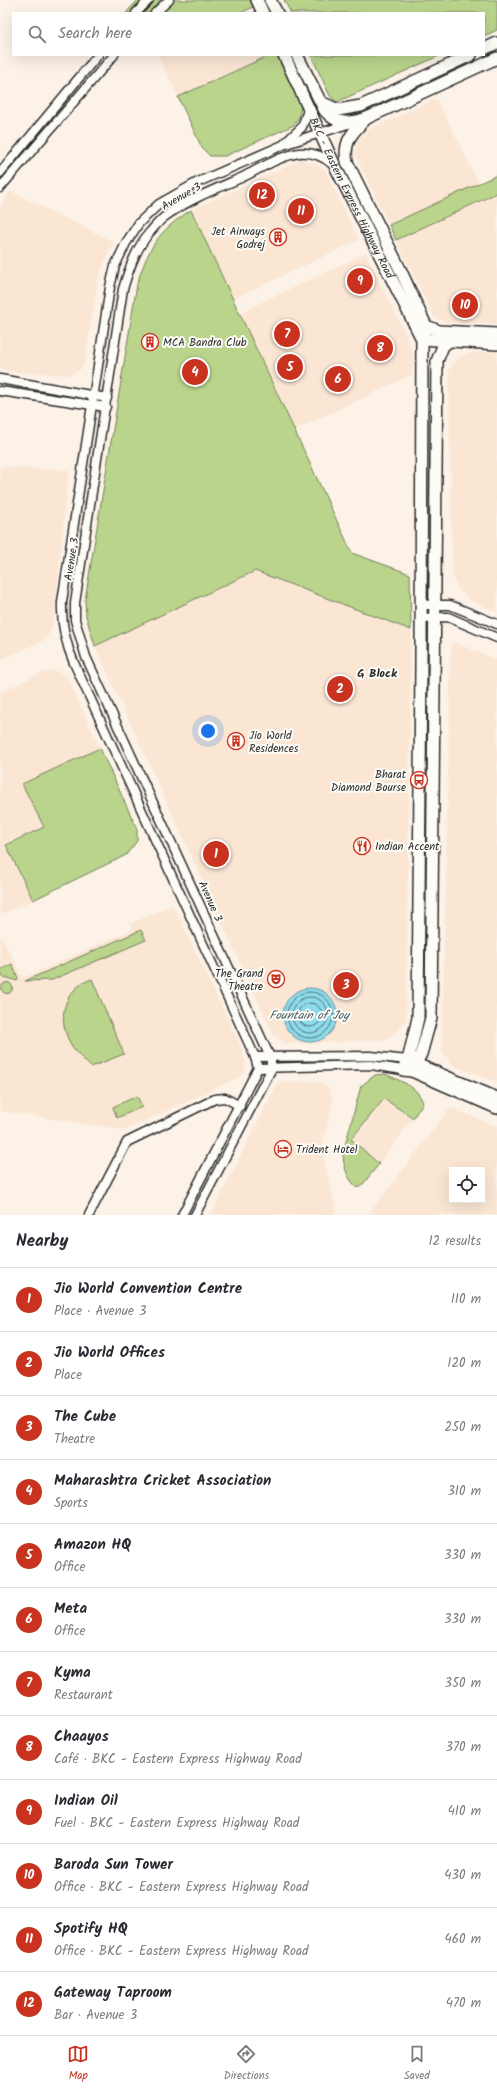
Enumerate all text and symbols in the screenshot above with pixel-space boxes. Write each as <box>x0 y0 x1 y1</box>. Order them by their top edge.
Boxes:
search box <box>12 12 485 56</box>
text: Search here <box>58 22 132 46</box>
icon: search <box>26 23 48 45</box>
street label: BKC - Eastern Express Highway Road <box>304 114 398 282</box>
street label: Avenue 3 <box>158 178 205 215</box>
pin: 12 <box>249 180 275 210</box>
pin: 11 <box>288 196 314 226</box>
place label: Jet Airways Godrej <box>211 223 266 254</box>
building icon: Jet Airways Godrej <box>268 227 288 247</box>
pin: 9 <box>347 266 373 296</box>
pin: 10 <box>452 290 478 320</box>
pin: 7 <box>274 319 300 349</box>
building icon: MCA Bandra Club <box>140 332 160 352</box>
pin: 8 <box>367 333 393 363</box>
place label: MCA Bandra Club <box>163 334 247 352</box>
pin: 5 <box>277 352 303 382</box>
pin: 4 <box>182 357 208 387</box>
pin: 6 <box>325 364 351 394</box>
street label: Avenue 3 <box>60 536 84 582</box>
district label: G Block <box>357 664 398 683</box>
pin: 2 <box>327 674 353 704</box>
your location <box>198 721 218 741</box>
place label: Jio World Residences <box>249 727 299 758</box>
building icon: Jio World Residences <box>226 731 246 751</box>
place label: Bharat Diamond Bourse <box>331 766 407 797</box>
bus stop icon: Bharat Diamond Bourse <box>409 770 429 790</box>
restaurant icon: Indian Accent <box>352 836 372 856</box>
place label: Indian Accent <box>375 838 440 856</box>
pin: 1 <box>203 839 229 869</box>
street label: Avenue 3 <box>193 878 227 925</box>
place label: The Grand Theatre <box>215 965 264 996</box>
theatre icon: The Grand Theatre <box>266 969 286 989</box>
pin: 3 <box>333 970 359 1000</box>
water label: Fountain of Joy <box>269 1006 351 1025</box>
hotel icon: Trident Hotel <box>273 1139 293 1159</box>
place label: Trident Hotel <box>296 1141 358 1159</box>
map controls <box>449 1167 485 1203</box>
button: locate <box>449 1167 485 1203</box>
text: Nearby <box>16 1228 68 1255</box>
text: 12 results <box>428 1231 481 1252</box>
text: Jio World Convention Centre <box>54 1277 242 1301</box>
text: 1 <box>27 1289 31 1310</box>
text: 110 m <box>451 1289 481 1310</box>
text: Place · Avenue 3 <box>54 1301 146 1322</box>
text: Jio World Offices <box>54 1341 165 1365</box>
text: 2 <box>25 1353 33 1374</box>
text: 120 m <box>447 1353 481 1374</box>
text: Place <box>54 1365 82 1386</box>
text: The Cube <box>54 1405 116 1429</box>
text: 3 <box>25 1417 33 1438</box>
text: 250 m <box>444 1417 481 1438</box>
text: Theatre <box>54 1429 95 1450</box>
text: Maharashtra Cricket Association <box>54 1469 271 1493</box>
text: 4 <box>25 1481 33 1502</box>
text: 310 m <box>447 1481 481 1502</box>
text: Sports <box>54 1493 88 1514</box>
text: Amazon HQ <box>54 1533 131 1557</box>
text: 5 <box>26 1545 32 1566</box>
text: 330 m <box>444 1545 481 1566</box>
text: Office <box>54 1557 85 1578</box>
text: Meta <box>54 1597 87 1621</box>
text: 6 <box>25 1609 33 1630</box>
text: 330 m <box>444 1609 481 1630</box>
text: Office <box>54 1621 85 1642</box>
text: Kyma <box>54 1661 91 1685</box>
text: 7 <box>26 1673 32 1694</box>
text: 350 m <box>445 1673 481 1694</box>
text: Restaurant <box>54 1685 113 1706</box>
text: Chaayos <box>54 1725 109 1749</box>
text: 8 <box>25 1737 33 1758</box>
text: 370 m <box>446 1737 481 1758</box>
text: Café · BKC - Eastern Express Highway Road <box>54 1749 302 1770</box>
text: Indian Oil <box>54 1789 118 1813</box>
text: 9 <box>26 1801 32 1822</box>
text: 410 m <box>448 1801 481 1822</box>
text: Fuel · BKC - Eastern Express Highway Road <box>54 1813 299 1834</box>
text: Baroda Sun Tower <box>54 1853 173 1877</box>
text: 10 <box>24 1865 34 1886</box>
text: 430 m <box>444 1865 481 1886</box>
text: Office · BKC - Eastern Express Highway Road <box>54 1877 309 1898</box>
text: Spotify HQ <box>54 1917 128 1941</box>
text: 11 <box>25 1929 33 1950</box>
text: 460 m <box>445 1929 481 1950</box>
text: Office · BKC - Eastern Express Highway Road <box>54 1941 309 1962</box>
text: Gateway Taproom <box>54 1981 172 2005</box>
text: 12 <box>23 1993 35 2014</box>
text: 470 m <box>446 1993 481 2014</box>
text: Bar · Avenue 3 <box>54 2005 137 2026</box>
tab: Map <box>67 2043 89 2085</box>
tab: Directions <box>224 2043 269 2085</box>
tab: Saved <box>404 2043 430 2085</box>

